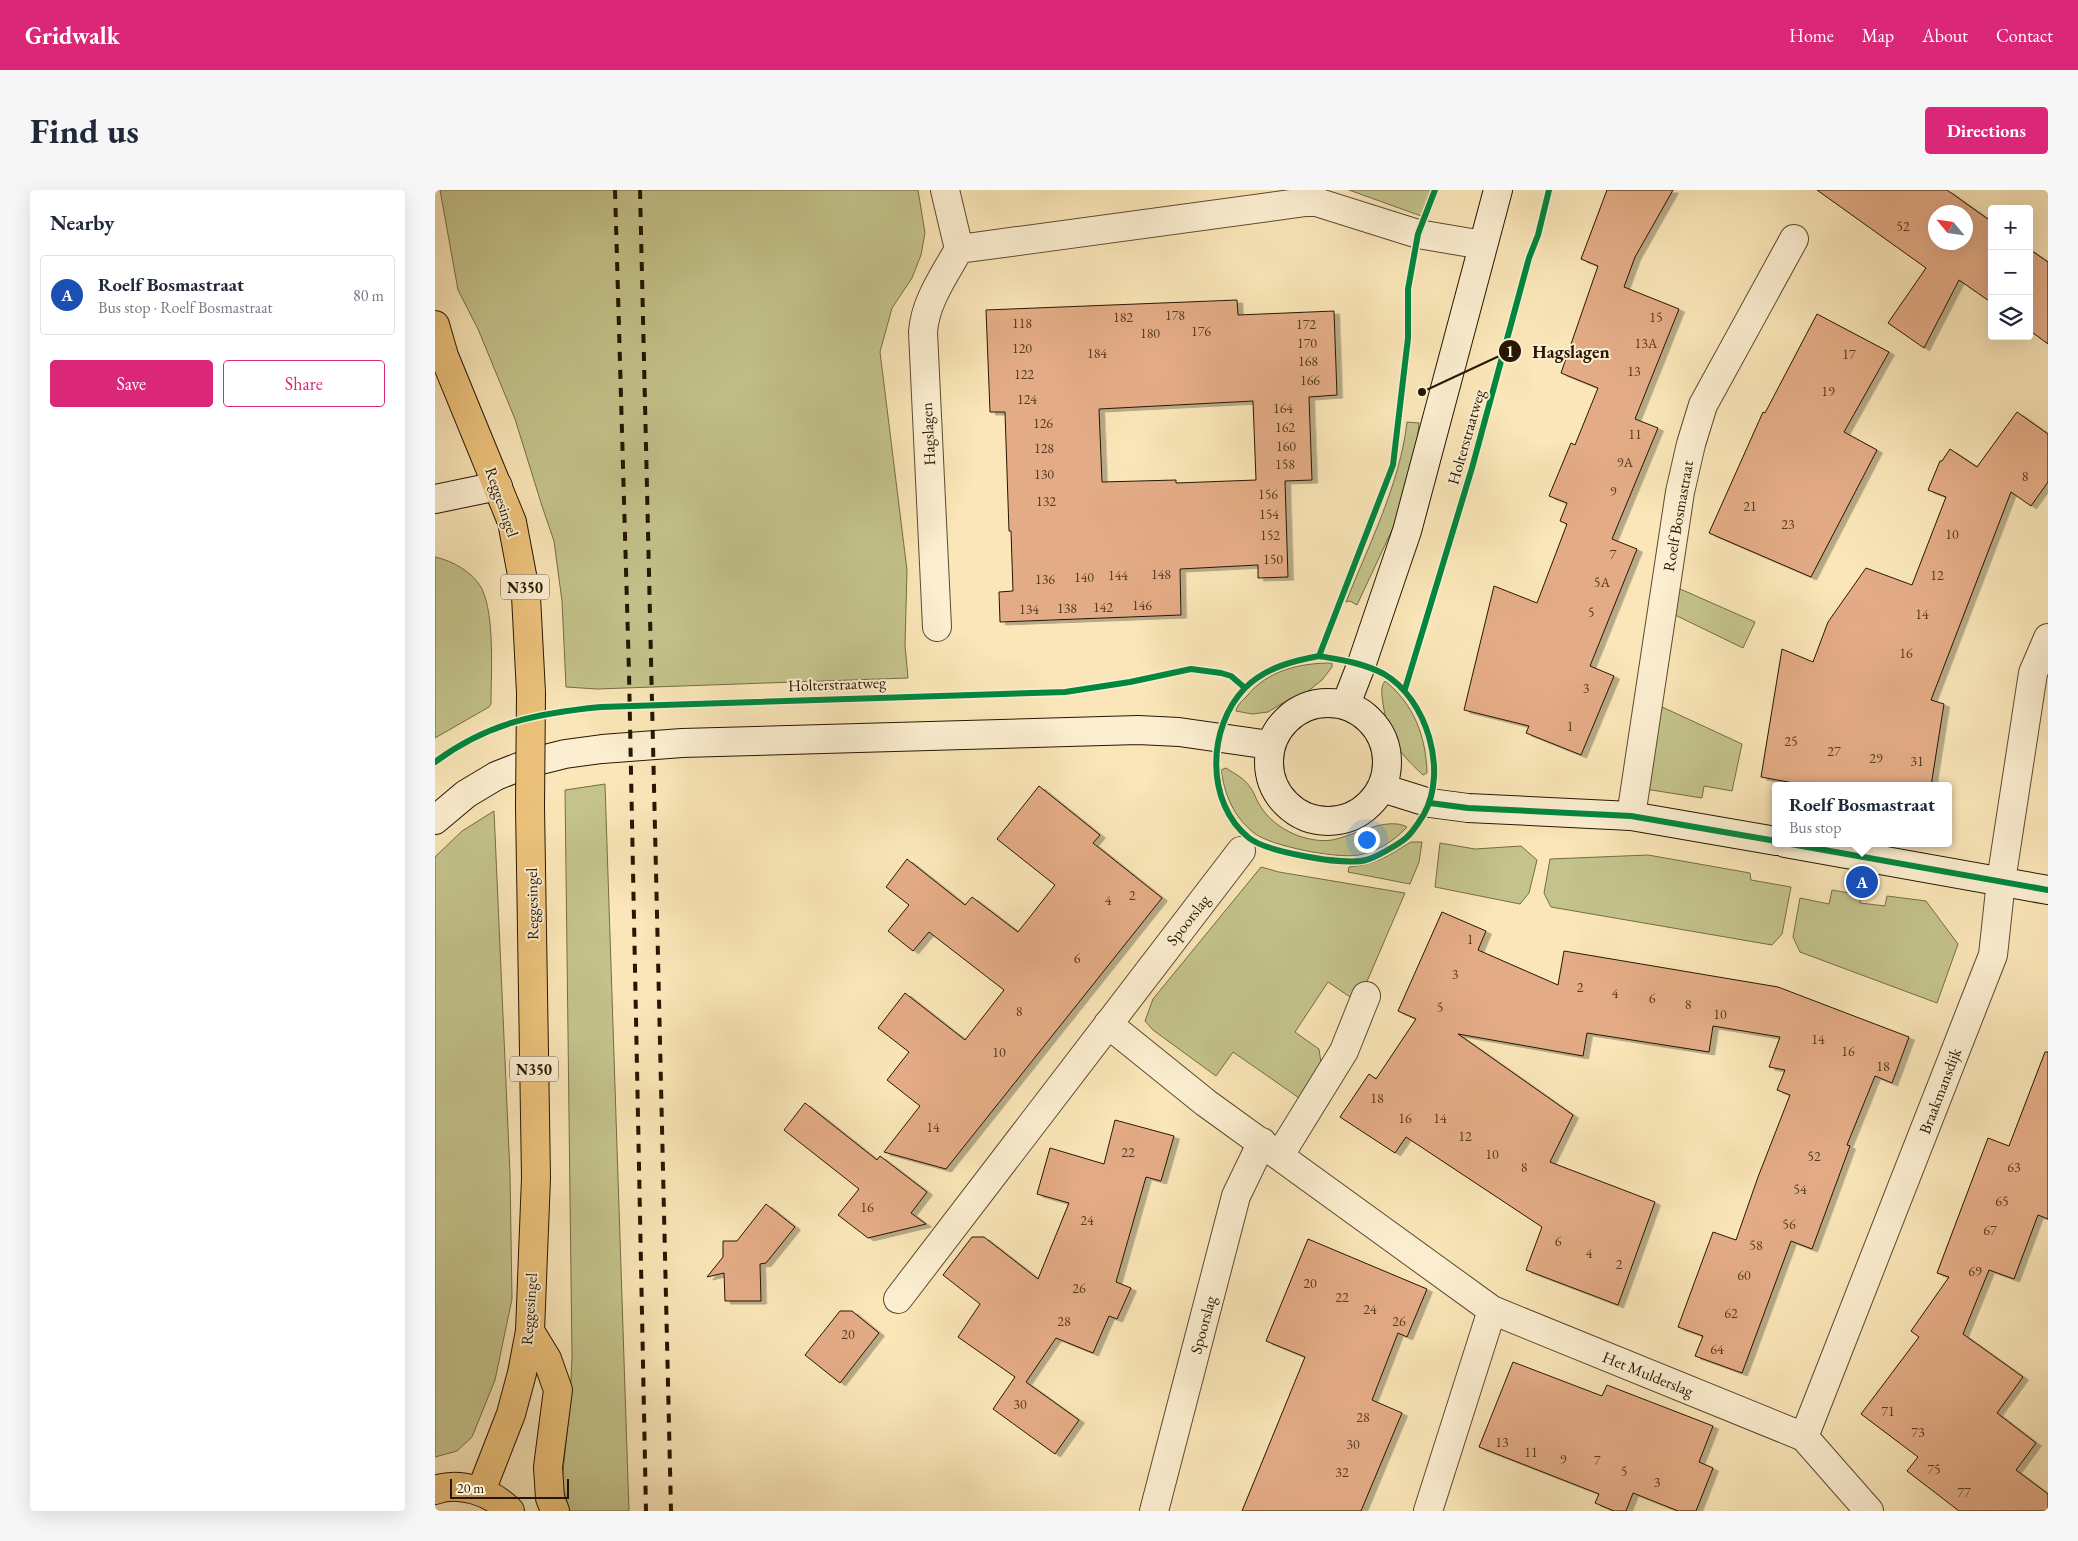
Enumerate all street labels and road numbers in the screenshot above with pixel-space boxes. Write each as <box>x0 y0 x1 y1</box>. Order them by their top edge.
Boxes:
street label: Holterstraatweg <box>1442 386 1490 487</box>
street label: Hagslagen <box>916 401 940 466</box>
street label: Roelf Bosmastraat <box>1658 459 1698 573</box>
street label: Reggesingel <box>480 464 524 540</box>
road number: N350 <box>501 574 549 600</box>
street label: Holterstraatweg <box>788 672 887 696</box>
street label: Reggesingel <box>521 867 543 940</box>
street label: Spoorslag <box>1161 889 1215 950</box>
street label: Braakmansdijk <box>1914 1044 1966 1137</box>
road number: N350 <box>510 1056 558 1082</box>
street label: Reggesingel <box>516 1272 542 1346</box>
street label: Spoorslag <box>1185 1293 1221 1356</box>
street label: Het Mulderslag <box>1599 1346 1697 1402</box>

